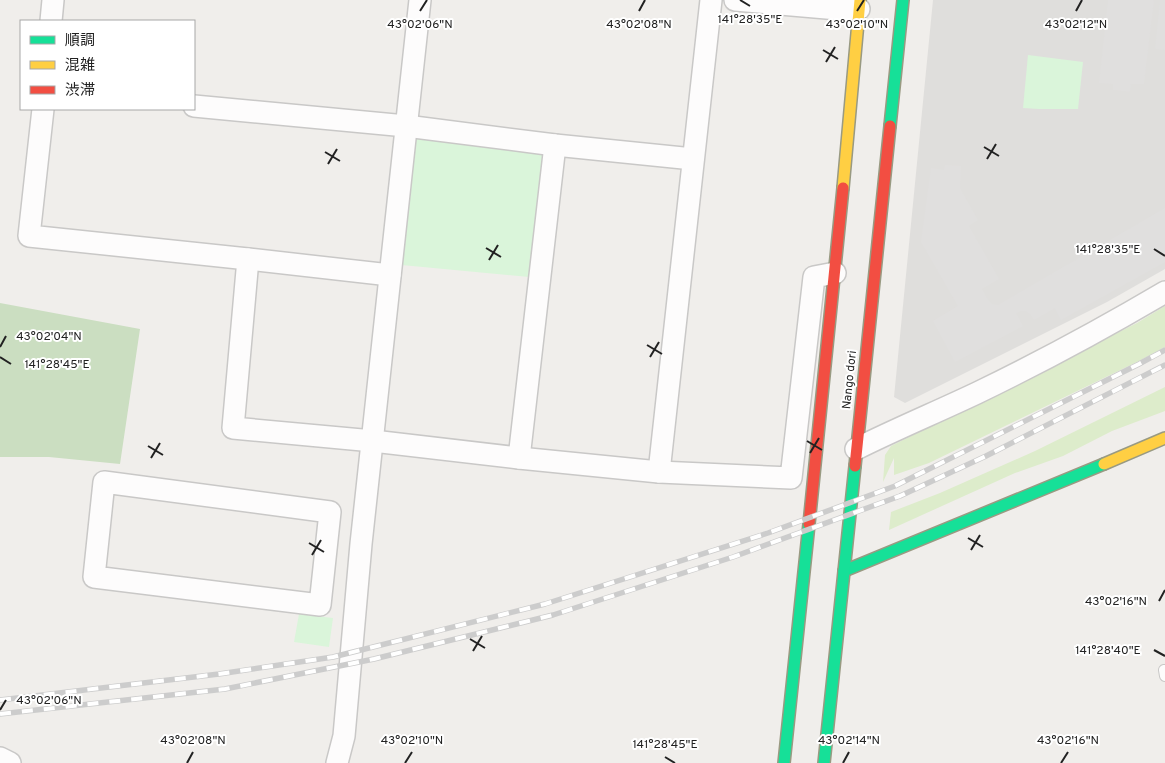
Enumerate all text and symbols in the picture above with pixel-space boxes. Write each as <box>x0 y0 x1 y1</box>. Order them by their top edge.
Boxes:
text: 141°28'35"E <box>717 12 783 28</box>
text: 43°02'06"N <box>387 17 453 33</box>
text: 43°02'08"N <box>606 17 672 33</box>
text: 43°02'10"N <box>826 17 888 33</box>
text: 43°02'12"N <box>1045 17 1107 33</box>
legend <box>20 20 195 110</box>
text: 順調 <box>65 32 95 51</box>
text: 混雑 <box>65 57 95 76</box>
text: 渋滞 <box>65 82 95 101</box>
text: 141°28'35"E <box>1075 242 1141 258</box>
text: 43°02'04"N <box>16 329 82 345</box>
street label: Nango dori <box>839 350 861 410</box>
text: 141°28'45"E <box>24 357 90 373</box>
text: 43°02'16"N <box>1085 594 1147 610</box>
text: 141°28'40"E <box>1075 643 1141 659</box>
text: 43°02'06"N <box>16 693 82 709</box>
text: 43°02'08"N <box>160 733 226 749</box>
text: 43°02'10"N <box>381 733 443 749</box>
text: 43°02'14"N <box>818 733 880 749</box>
text: 43°02'16"N <box>1037 733 1099 749</box>
text: 141°28'45"E <box>632 737 698 753</box>

